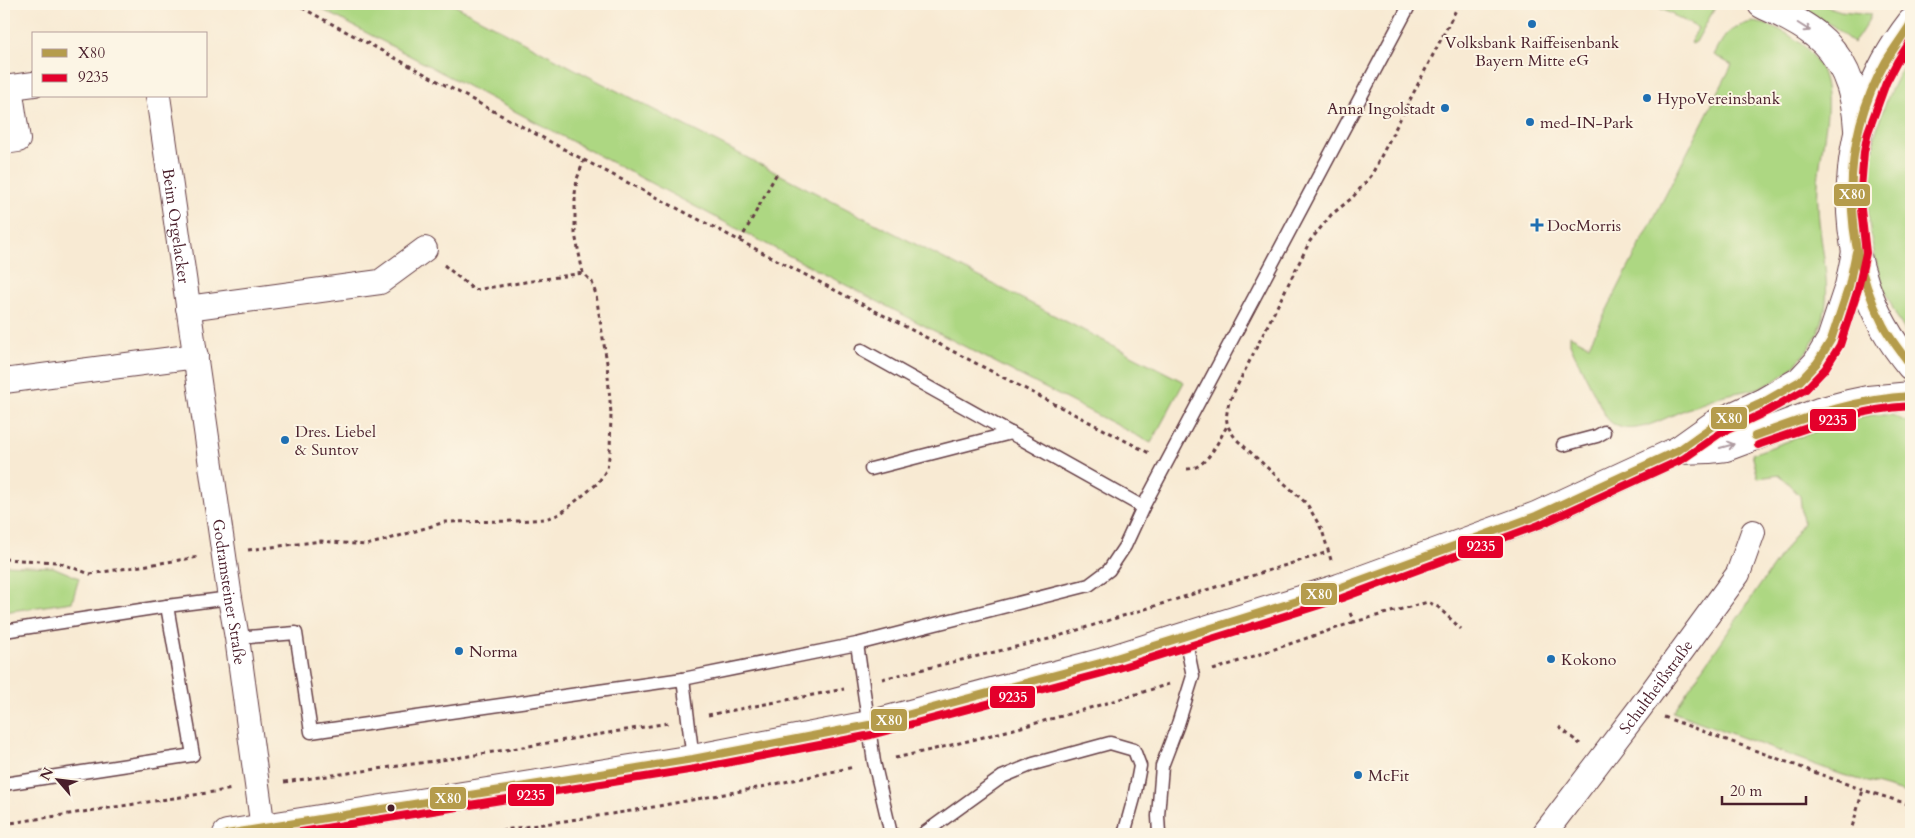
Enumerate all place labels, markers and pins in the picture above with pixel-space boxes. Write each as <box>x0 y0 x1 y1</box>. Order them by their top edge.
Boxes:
marker: Volksbank Raiffeisenbank Bayern Mitte eG <box>1526 18 1538 30</box>
place label: Volksbank Raiffeisenbank Bayern Mitte eG <box>1445 32 1620 72</box>
place label: HypoVereinsbank <box>1657 88 1781 110</box>
marker: HypoVereinsbank <box>1641 92 1653 104</box>
place label: Anna Ingolstadt <box>1327 98 1435 120</box>
marker: Anna Ingolstadt <box>1439 102 1451 114</box>
place label: med-IN-Park <box>1540 112 1634 134</box>
marker: med-IN-Park <box>1524 116 1536 128</box>
place label: DocMorris <box>1547 215 1621 237</box>
marker: DocMorris <box>1531 219 1543 231</box>
place label: Dres. Liebel & Suntov <box>295 421 376 461</box>
marker: Dres. Liebel & Suntov <box>279 434 291 446</box>
place label: Norma <box>469 641 518 663</box>
marker: Norma <box>453 645 465 657</box>
place label: Kokono <box>1561 649 1617 671</box>
marker: Kokono <box>1545 653 1557 665</box>
place label: McFit <box>1368 765 1409 787</box>
marker: McFit <box>1352 769 1364 781</box>
unlabelled marker <box>386 803 396 813</box>

